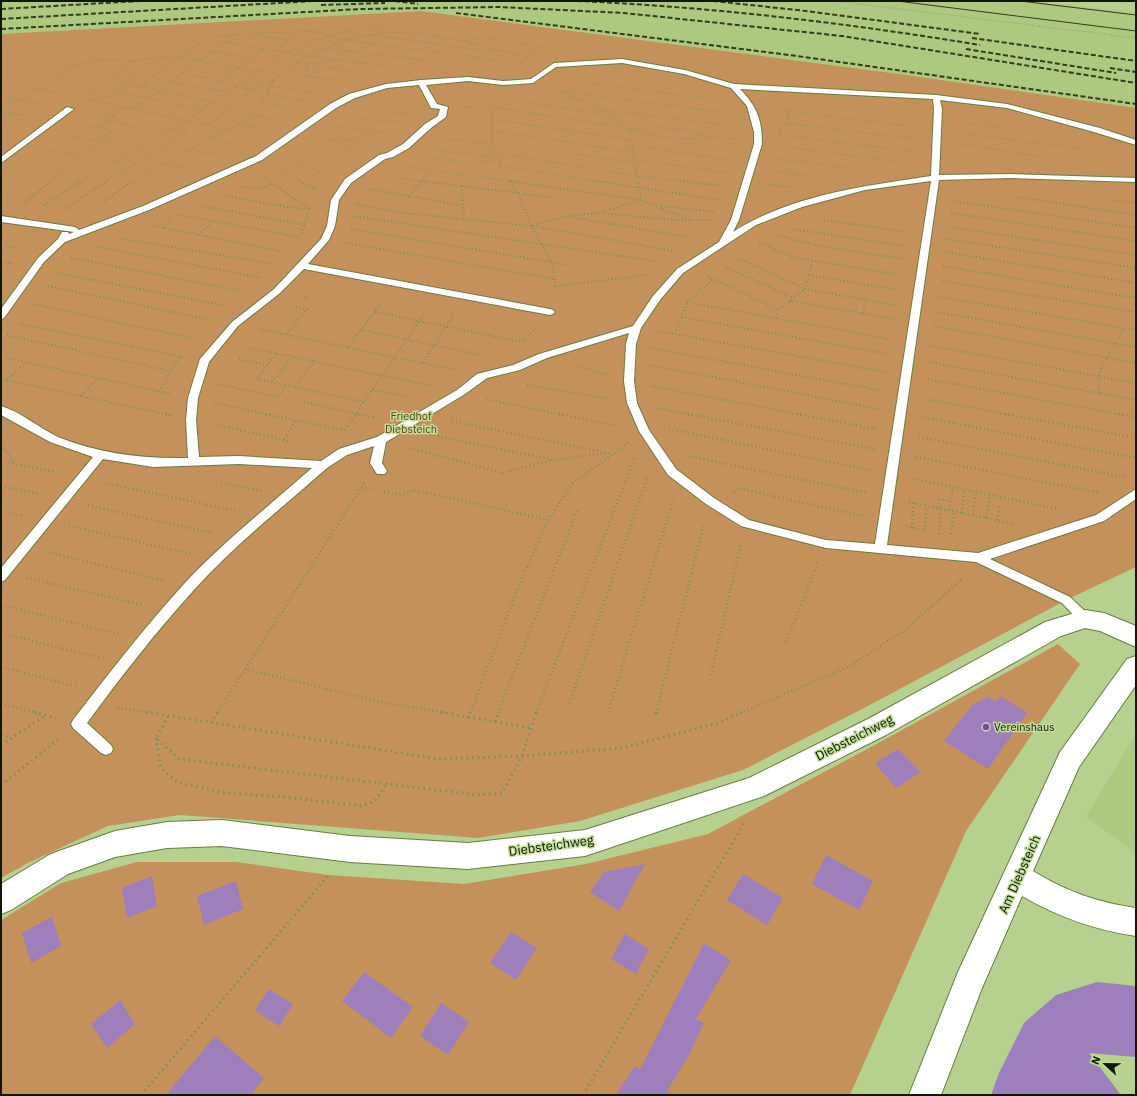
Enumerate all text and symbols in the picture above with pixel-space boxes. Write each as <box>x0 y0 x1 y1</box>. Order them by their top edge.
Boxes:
park label: Friedhof Diebsteich <box>385 409 437 436</box>
street label: Diebsteichweg <box>812 710 896 764</box>
place label: Vereinshaus <box>994 720 1055 734</box>
marker: Vereinshaus <box>981 722 991 732</box>
street label: Diebsteichweg <box>508 831 595 860</box>
street label: Am Diebsteich <box>995 832 1044 916</box>
north arrow <box>1085 1044 1125 1084</box>
text: N <box>1088 1054 1104 1067</box>

